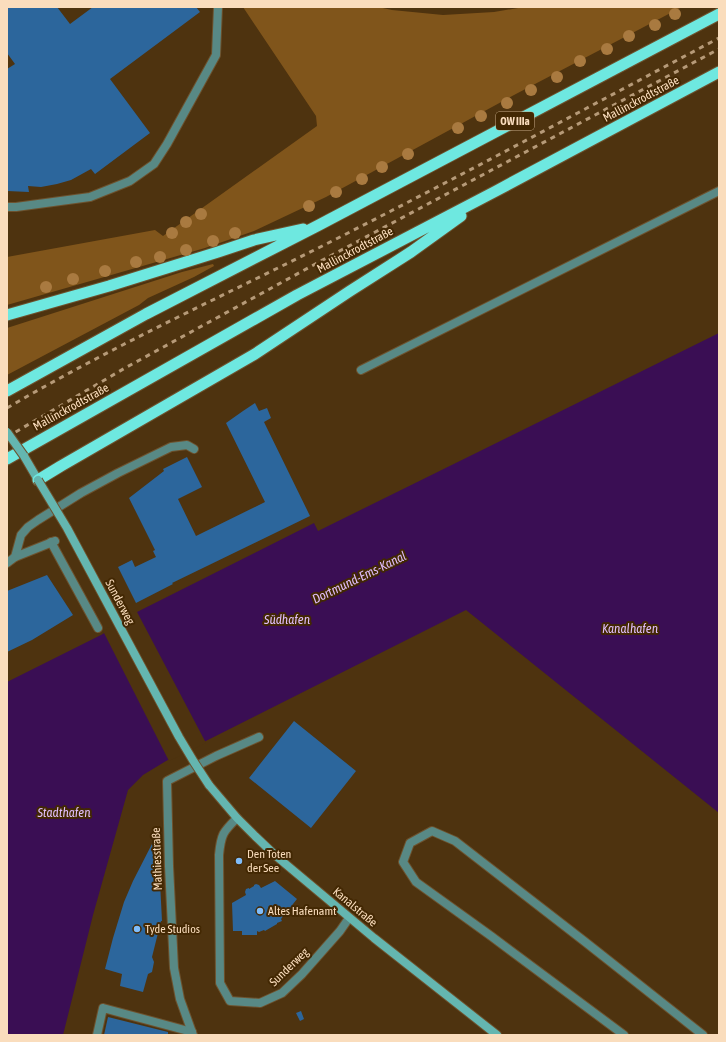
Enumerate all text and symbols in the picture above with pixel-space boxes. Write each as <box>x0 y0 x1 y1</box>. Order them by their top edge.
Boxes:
street label: Mallinckrodtstraße <box>601 73 681 125</box>
road number: OW IIIa <box>496 112 534 130</box>
street label: Mallinckrodtstraße <box>315 224 395 276</box>
street label: Mallinckrodtstraße <box>31 380 111 434</box>
water label: Dortmund-Ems-Kanal <box>310 548 409 607</box>
street label: Sunderweg <box>102 577 138 628</box>
water label: Südhafen <box>263 612 311 627</box>
water label: Kanalhafen <box>602 621 659 636</box>
water label: Stadthafen <box>36 805 91 820</box>
street label: Mathiesstraße <box>149 827 165 891</box>
place label: Den Toten der See <box>247 847 291 875</box>
marker: Den Toten der See <box>234 856 244 866</box>
street label: Kanalstraße <box>330 884 380 930</box>
place label: Altes Hafenamt <box>268 904 337 918</box>
marker: Altes Hafenamt <box>255 906 265 916</box>
place label: Tyde Studios <box>145 922 200 936</box>
marker: Tyde Studios <box>132 924 142 934</box>
street label: Sunderweg <box>267 944 312 989</box>

